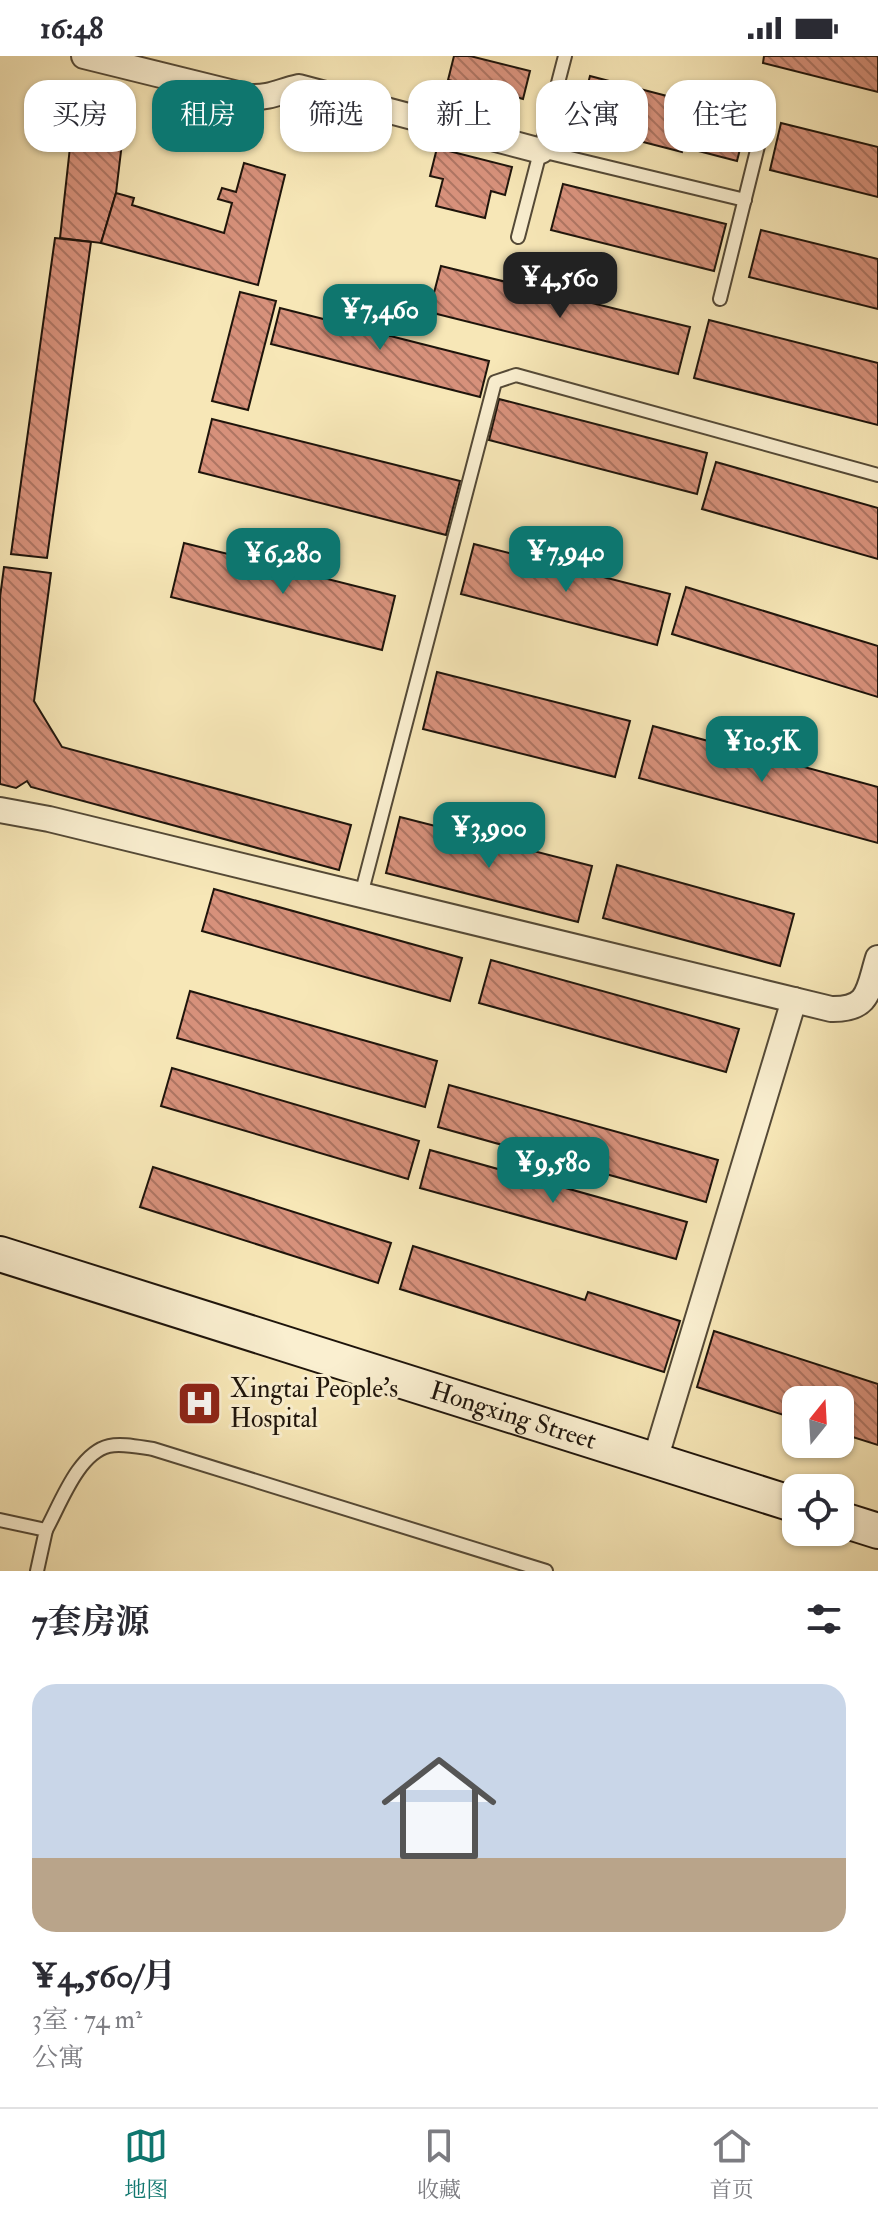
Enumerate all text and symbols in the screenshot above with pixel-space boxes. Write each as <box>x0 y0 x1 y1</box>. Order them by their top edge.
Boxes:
text: 16:48 <box>40 10 103 47</box>
chip: 买房 <box>24 80 136 152</box>
chip: 租房 <box>152 80 264 152</box>
chip: 筛选 <box>280 80 392 152</box>
chip: 新上 <box>408 80 520 152</box>
chip: 公寓 <box>536 80 648 152</box>
chip: 住宅 <box>664 80 776 152</box>
pin: ¥4,560 <box>495 252 625 320</box>
text: ¥4,560 <box>521 262 599 294</box>
pin: ¥7,460 <box>315 284 445 352</box>
text: ¥7,460 <box>341 294 419 326</box>
pin: ¥7,940 <box>501 526 631 594</box>
pin: ¥6,280 <box>218 528 348 596</box>
text: ¥7,940 <box>527 536 605 568</box>
text: ¥6,280 <box>244 538 322 570</box>
pin: ¥10.5K <box>697 716 827 784</box>
text: ¥10.5K <box>724 726 800 758</box>
pin: ¥3,900 <box>424 802 554 870</box>
text: ¥3,900 <box>451 812 527 844</box>
pin: ¥9,580 <box>488 1137 618 1205</box>
text: ¥9,580 <box>515 1147 591 1179</box>
place label: Xingtai People's Hospital <box>230 1373 398 1436</box>
street label: Hongxing Street <box>426 1375 600 1457</box>
hospital icon: Xingtai People's Hospital <box>175 1380 223 1428</box>
north arrow <box>782 1386 854 1458</box>
map controls <box>782 1386 854 1546</box>
button: locate <box>782 1474 854 1546</box>
icon: filters <box>802 1597 846 1641</box>
text: 7套房源 <box>32 1601 150 1644</box>
icon: home <box>367 1736 511 1880</box>
text: ¥4,560/月 <box>32 1955 176 1998</box>
text: 3室 · 74 m² <box>32 2004 142 2036</box>
text: 公寓 <box>32 2042 84 2074</box>
tab: 地图 <box>124 2124 168 2204</box>
tab: 收藏 <box>417 2124 461 2204</box>
tab: 首页 <box>710 2124 754 2204</box>

